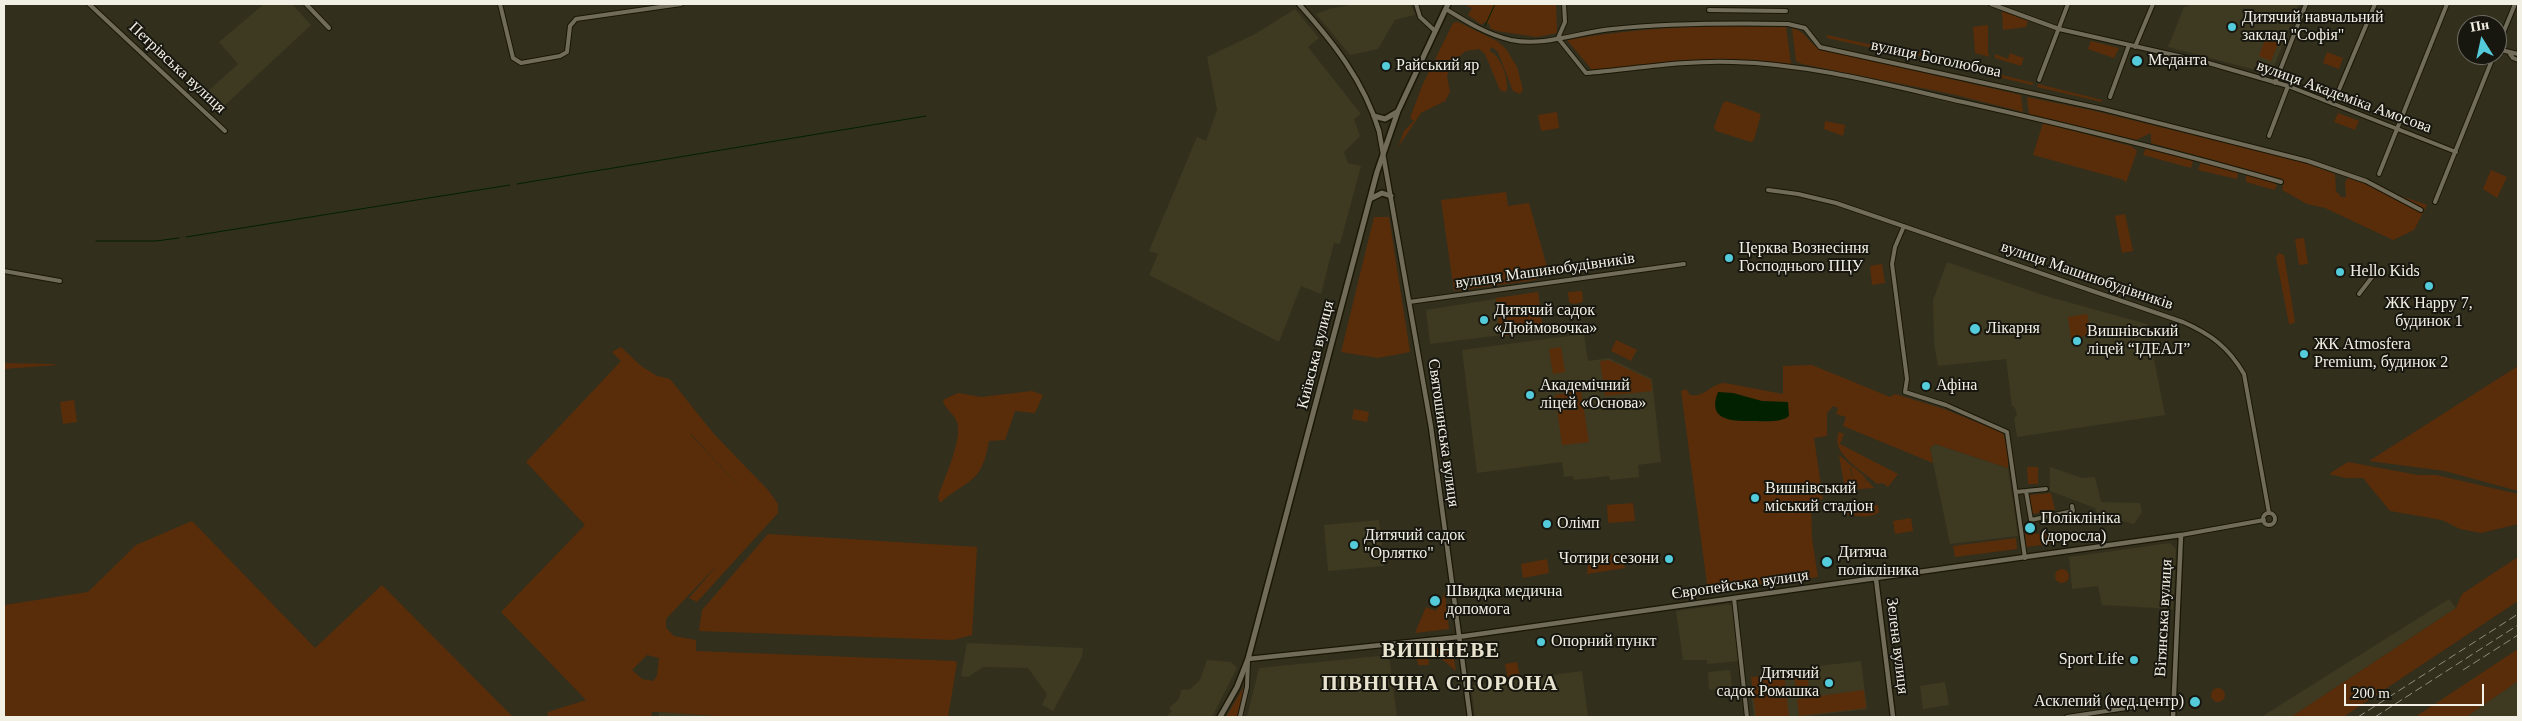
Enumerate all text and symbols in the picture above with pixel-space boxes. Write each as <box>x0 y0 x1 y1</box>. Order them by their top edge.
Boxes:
place label: Дитячий навчальний заклад "Софія" <box>2242 8 2384 46</box>
north arrow <box>2457 15 2507 65</box>
text: Пн <box>2469 17 2490 35</box>
street label: Петрівська вулиця <box>125 18 229 118</box>
marker: Дитячий навчальний заклад "Софія" <box>2226 21 2238 33</box>
street label: вулиця Боголюбова <box>1869 36 2003 82</box>
place label: Меданта <box>2148 51 2207 71</box>
marker: Меданта <box>2130 54 2144 68</box>
place label: Райський яр <box>1396 56 1479 76</box>
street label: вулиця Академіка Амосова <box>2254 56 2434 138</box>
marker: Райський яр <box>1380 60 1392 72</box>
street label: вулиця Машинобудівників <box>1998 237 2176 315</box>
place label: Церква Вознесіння Господнього ПЦУ <box>1739 239 1869 277</box>
street label: вулиця Машинобудівників <box>1454 249 1636 293</box>
marker: Церква Вознесіння Господнього ПЦУ <box>1723 252 1735 264</box>
place label: Hello Kids <box>2350 262 2420 282</box>
marker: Hello Kids <box>2334 266 2346 278</box>
marker: ЖК Happy 7, будинок 1 <box>2423 280 2435 292</box>
place label: ЖК Happy 7, будинок 1 <box>2385 294 2473 332</box>
street label: Київська вулиця <box>1293 299 1339 411</box>
place label: Дитячий садок «Дюймовочка» <box>1494 301 1597 339</box>
marker: Дитячий садок «Дюймовочка» <box>1478 314 1490 326</box>
place label: Лікарня <box>1986 319 2040 339</box>
marker: Лікарня <box>1968 322 1982 336</box>
place label: Вишнівський ліцей “ІДЕАЛ” <box>2087 322 2190 360</box>
marker: Вишнівський ліцей “ІДЕАЛ” <box>2071 335 2083 347</box>
place label: ЖК Atmosfera Premium, будинок 2 <box>2314 335 2448 373</box>
marker: ЖК Atmosfera Premium, будинок 2 <box>2298 348 2310 360</box>
street label: Святошинська вулиця <box>1423 358 1463 508</box>
place label: Академічний ліцей «Основа» <box>1540 376 1646 414</box>
place label: Афіна <box>1936 376 1977 396</box>
marker: Афіна <box>1920 380 1932 392</box>
marker: Академічний ліцей «Основа» <box>1524 389 1536 401</box>
place label: Вишнівський міський стадіон <box>1765 479 1873 517</box>
marker: Вишнівський міський стадіон <box>1749 492 1761 504</box>
place label: Поліклініка (доросла) <box>2041 509 2121 547</box>
place label: Олімп <box>1557 514 1600 534</box>
marker: Олімп <box>1541 518 1553 530</box>
marker: Поліклініка (доросла) <box>2023 521 2037 535</box>
place label: Дитячий садок "Орлятко" <box>1364 526 1465 564</box>
marker: Дитячий садок "Орлятко" <box>1348 539 1360 551</box>
place label: Дитяча полікліника <box>1838 543 1919 581</box>
place label: Чотири сезони <box>1559 549 1659 569</box>
marker: Чотири сезони <box>1663 553 1675 565</box>
marker: Дитяча полікліника <box>1820 555 1834 569</box>
street label: Вітянська вулиця <box>2151 559 2177 677</box>
street label: Європейська вулиця <box>1670 566 1810 604</box>
place label: Швидка медична допомога <box>1446 582 1562 620</box>
marker: Швидка медична допомога <box>1428 594 1442 608</box>
street label: Зелена вулиця <box>1882 597 1912 695</box>
place label: Опорний пункт <box>1551 632 1656 652</box>
marker: Опорний пункт <box>1535 636 1547 648</box>
district label: ВИШНЕВЕ <box>1381 639 1501 665</box>
place label: Sport Life <box>2059 650 2124 670</box>
marker: Sport Life <box>2128 654 2140 666</box>
place label: Дитячий садок Ромашка <box>1716 664 1819 702</box>
district label: ПІВНІЧНА СТОРОНА <box>1320 672 1560 698</box>
scale bar <box>2347 674 2487 706</box>
marker: Дитячий садок Ромашка <box>1823 677 1835 689</box>
text: 200 m <box>2352 685 2390 701</box>
place label: Асклепий (мед.центр) <box>2034 692 2184 712</box>
marker: Асклепий (мед.центр) <box>2188 695 2202 709</box>

